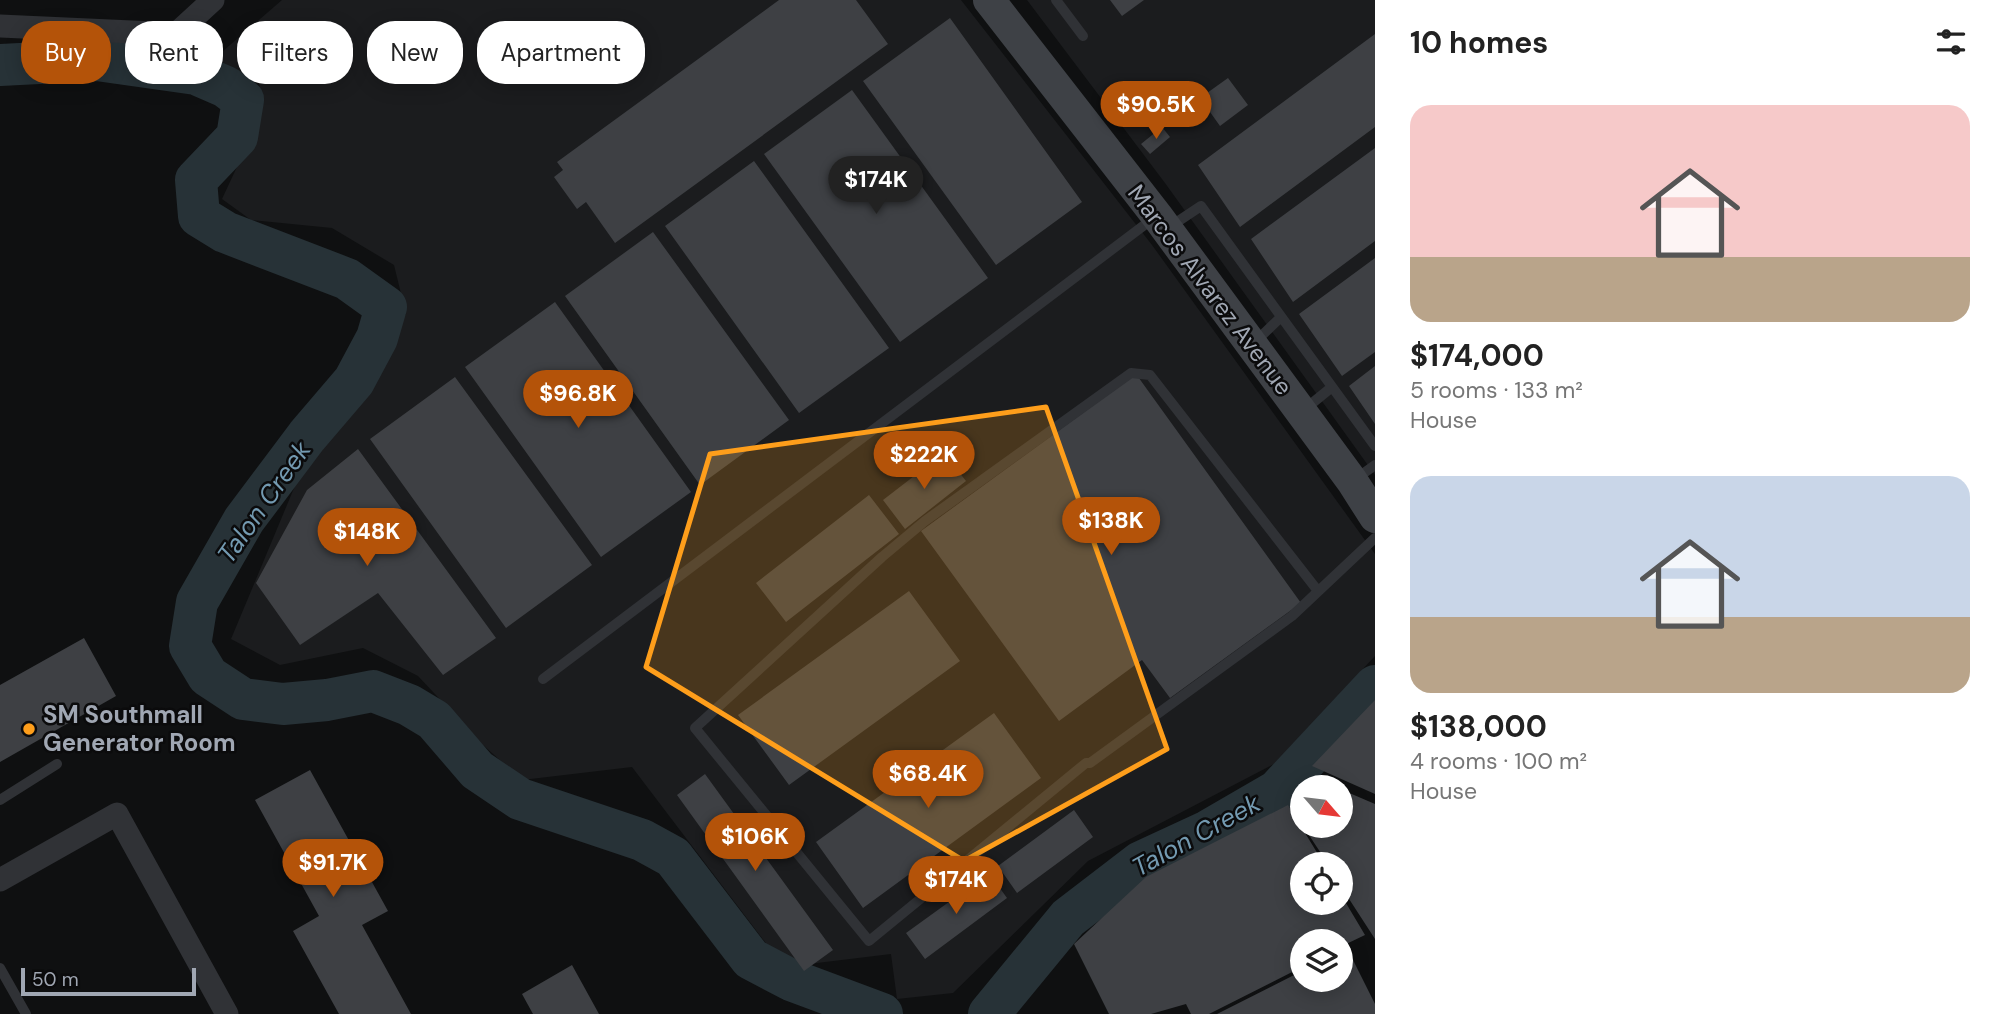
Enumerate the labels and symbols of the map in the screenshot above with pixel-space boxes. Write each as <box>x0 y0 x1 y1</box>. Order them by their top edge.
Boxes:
pin: $90.5K <box>1099 82 1213 141</box>
pin: $174K <box>827 156 925 216</box>
street label: Marcos Alvarez Avenue <box>1121 178 1300 401</box>
pin: $96.8K <box>521 370 635 430</box>
pin: $222K <box>875 432 973 491</box>
water label: Talon Creek <box>209 434 319 570</box>
pin: $138K <box>1062 498 1160 557</box>
pin: $148K <box>318 508 416 568</box>
place label: SM Southmall Generator Room <box>43 699 236 758</box>
marker: SM Southmall Generator Room <box>21 721 37 737</box>
pin: $68.4K <box>871 750 985 810</box>
north arrow <box>1290 775 1353 838</box>
water label: Talon Creek <box>1126 785 1267 884</box>
pin: $106K <box>706 814 804 873</box>
pin: $91.7K <box>276 839 390 899</box>
pin: $174K <box>907 856 1005 916</box>
scale bar <box>21 965 196 997</box>

